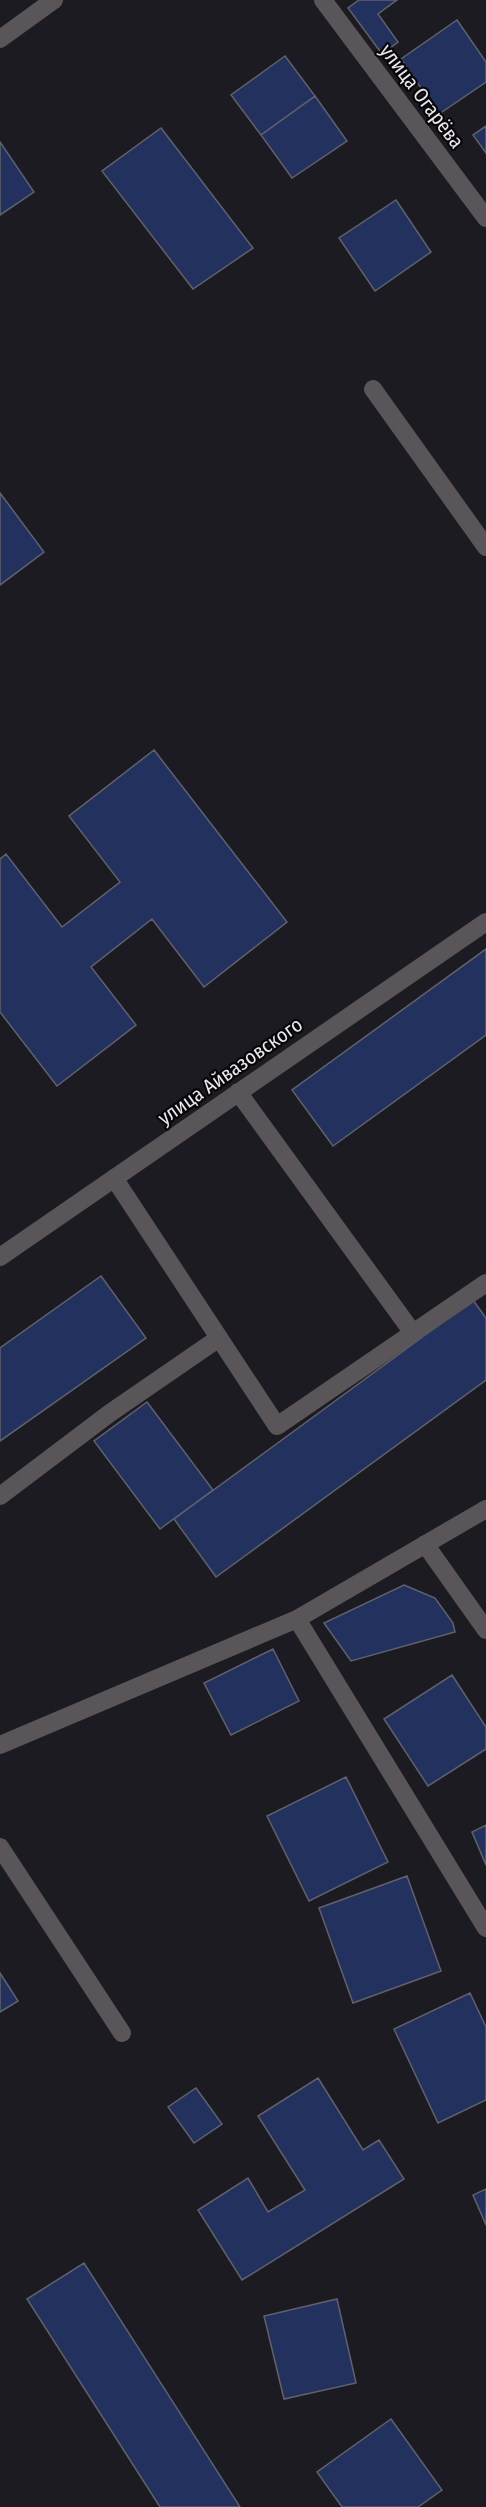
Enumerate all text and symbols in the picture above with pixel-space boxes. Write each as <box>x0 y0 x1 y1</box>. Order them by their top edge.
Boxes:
street label: улица Огарёва <box>375 39 469 153</box>
street label: улица Айвазовского <box>153 1012 307 1130</box>

